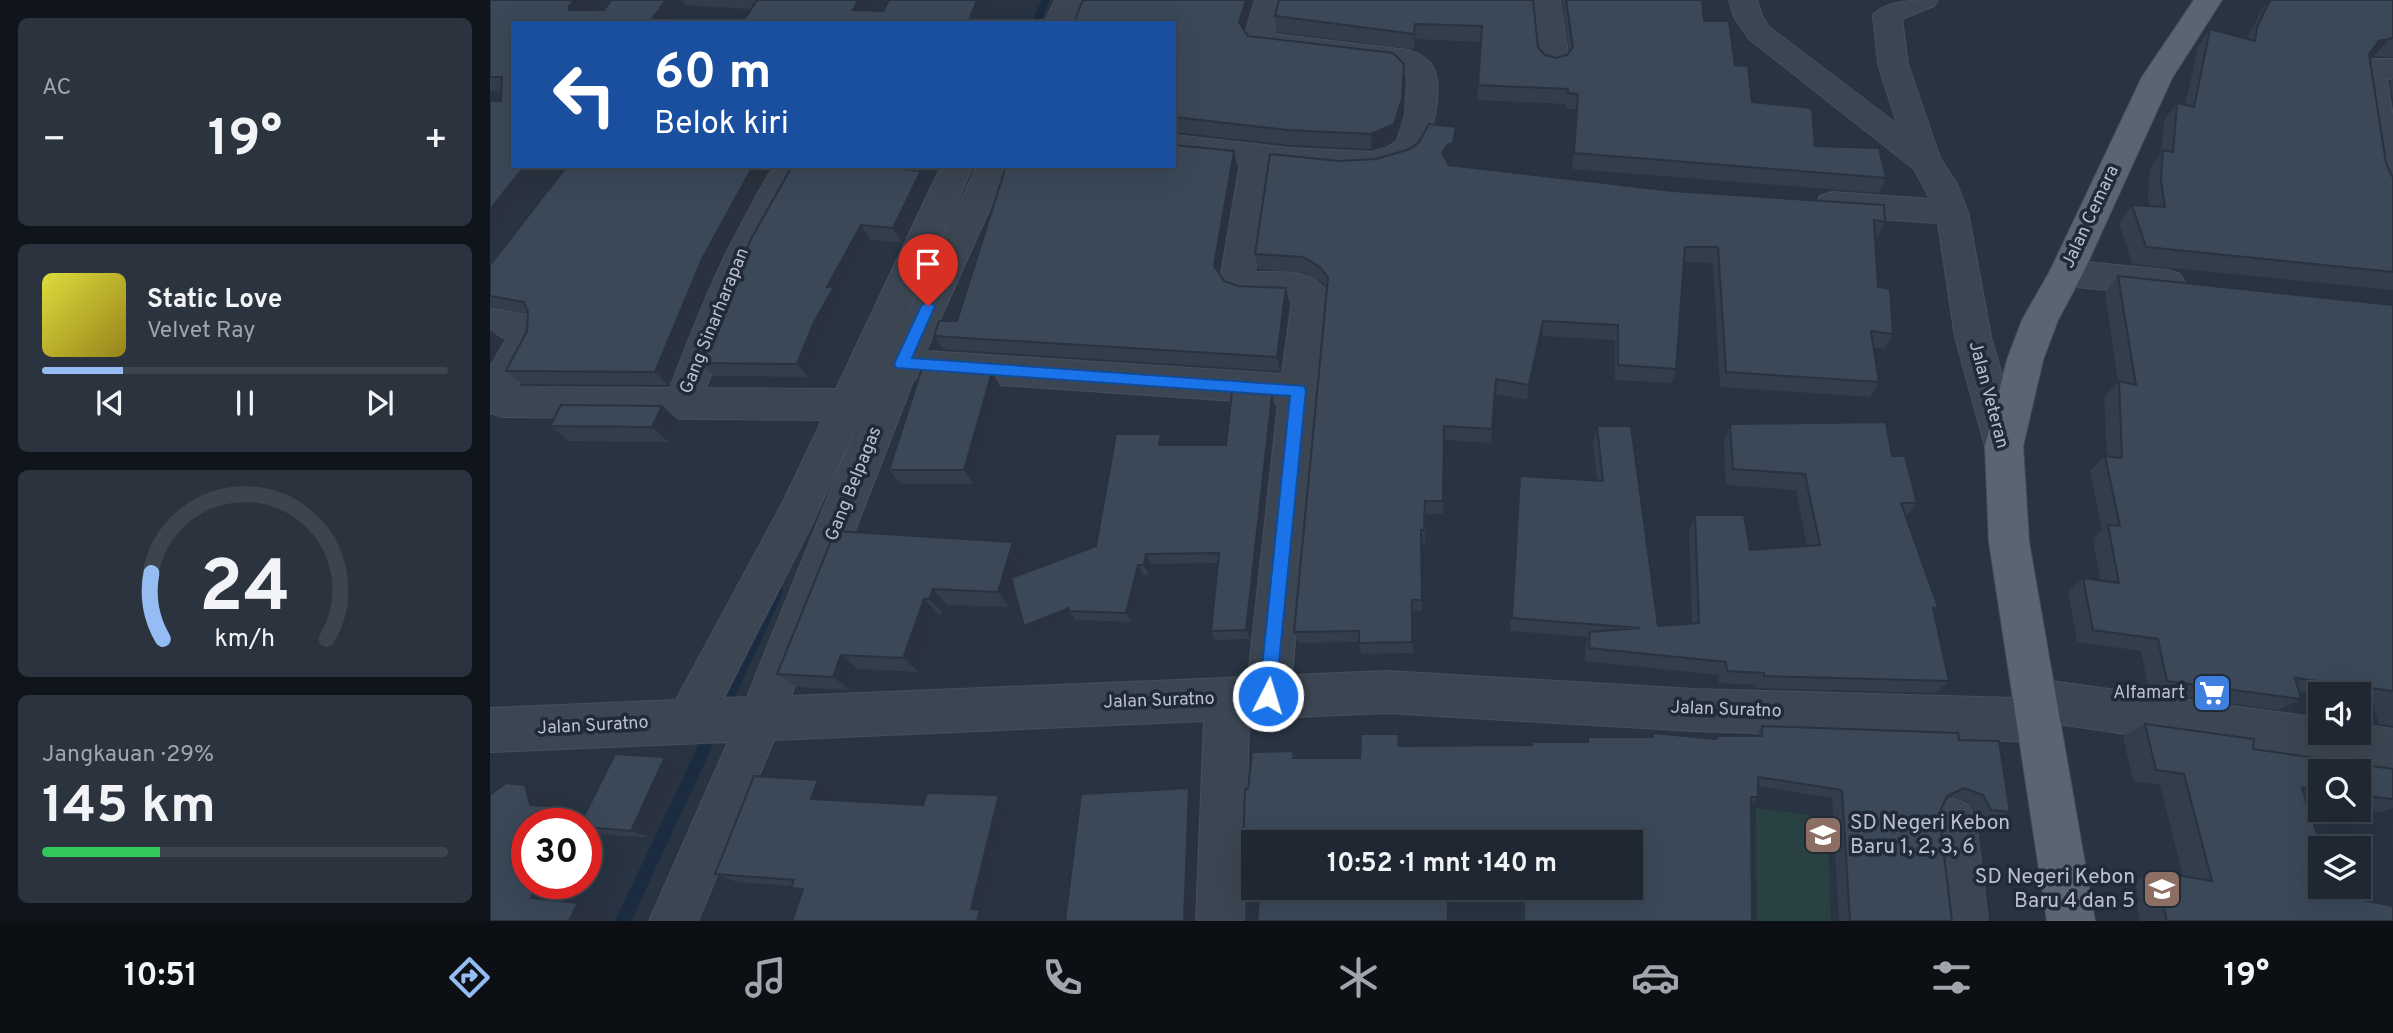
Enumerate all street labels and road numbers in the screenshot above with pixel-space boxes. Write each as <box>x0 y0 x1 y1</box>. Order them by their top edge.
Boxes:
street label: Jalan Cemara <box>2057 162 2125 272</box>
street label: Gang Sinarharapan <box>675 245 755 397</box>
street label: Jalan Veteran <box>1963 339 2013 451</box>
street label: Gang Belpagas <box>821 423 887 545</box>
street label: Jalan Suratno <box>1103 688 1215 714</box>
street label: Jalan Suratno <box>1670 697 1782 723</box>
street label: Jalan Suratno <box>537 712 649 740</box>

